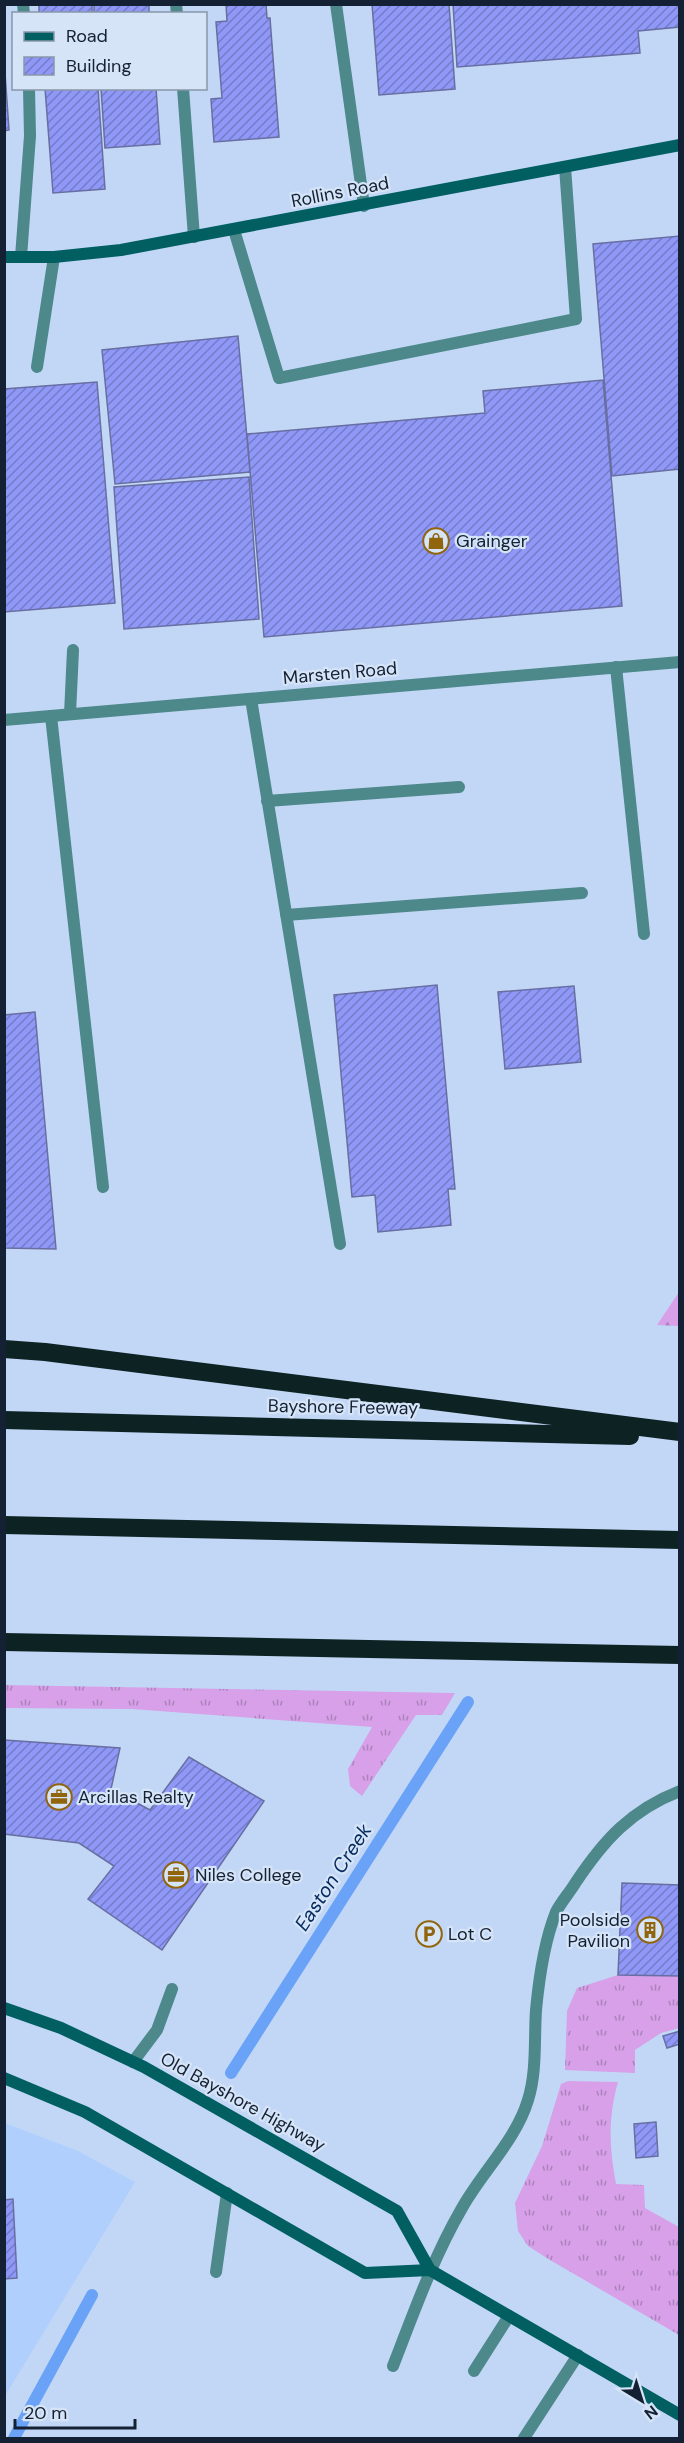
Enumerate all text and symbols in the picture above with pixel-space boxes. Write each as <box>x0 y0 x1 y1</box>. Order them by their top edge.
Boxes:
legend <box>12 12 207 90</box>
text: Road <box>66 24 108 48</box>
text: Building <box>66 54 131 78</box>
street label: Rollins Road <box>289 171 391 213</box>
shop icon: Grainger <box>421 526 451 556</box>
place label: Grainger <box>456 529 528 553</box>
street label: Marsten Road <box>282 656 398 690</box>
street label: Bayshore Freeway <box>268 1394 418 1420</box>
office icon: Arcillas Realty <box>44 1782 74 1812</box>
place label: Arcillas Realty <box>78 1785 194 1809</box>
water label: Easton Creek <box>289 1818 378 1936</box>
office icon: Niles College <box>161 1860 191 1890</box>
place label: Niles College <box>195 1863 302 1887</box>
place label: Poolside Pavilion <box>560 1908 630 1953</box>
building icon: Poolside Pavilion <box>635 1915 665 1945</box>
parking icon: Lot C <box>414 1919 444 1949</box>
place label: Lot C <box>448 1922 492 1946</box>
street label: Old Bayshore Highway <box>156 2047 330 2157</box>
north arrow <box>612 2371 672 2431</box>
scale bar <box>15 2392 135 2430</box>
text: 20 m <box>24 2401 67 2425</box>
text: N <box>640 2401 662 2424</box>

